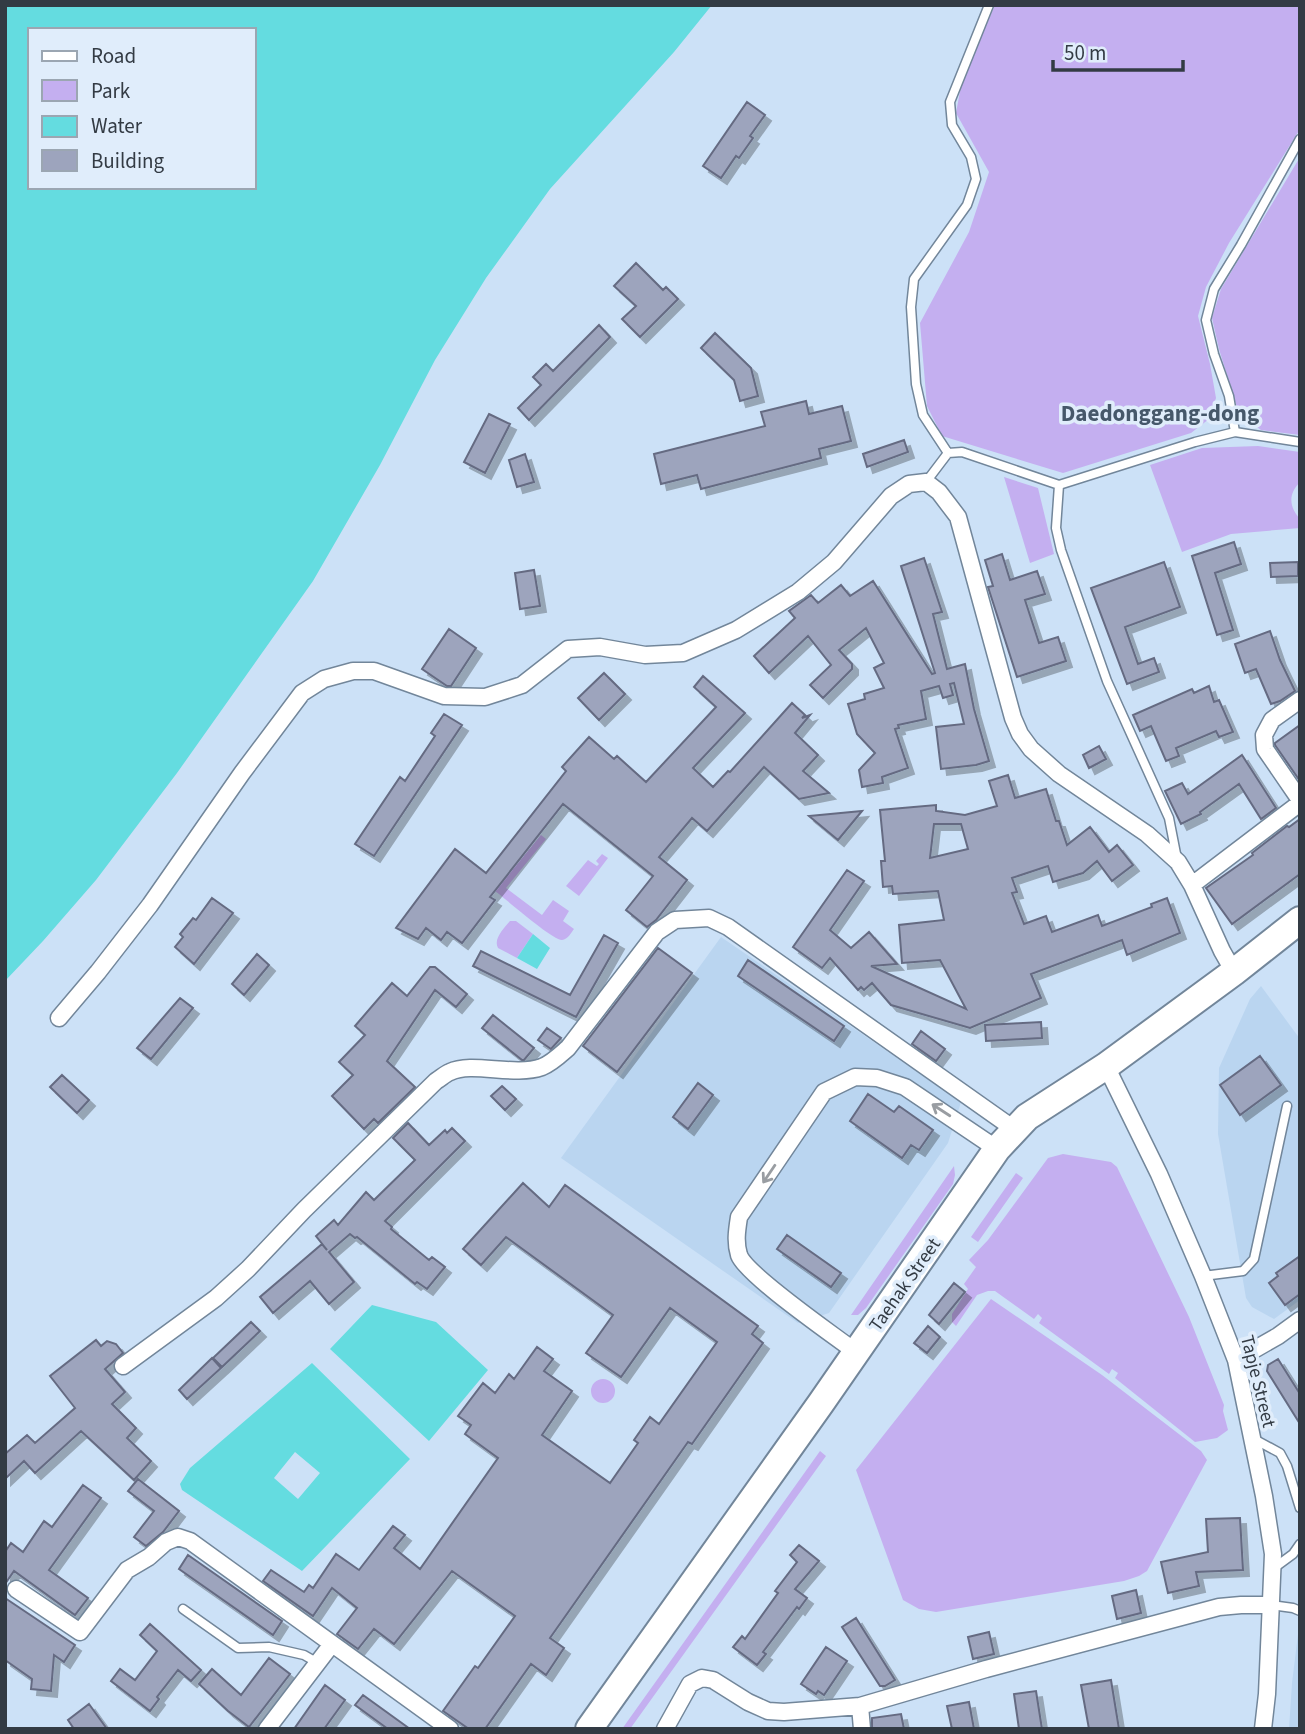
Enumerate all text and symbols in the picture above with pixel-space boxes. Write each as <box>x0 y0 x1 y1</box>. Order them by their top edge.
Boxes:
legend <box>28 28 256 189</box>
scale bar <box>1053 28 1182 72</box>
text: 50 m <box>1064 38 1106 68</box>
text: Road <box>91 41 136 71</box>
text: Park <box>91 76 131 106</box>
text: Water <box>91 111 143 141</box>
text: Building <box>91 146 165 176</box>
district label: Daedonggang-dong <box>1061 397 1259 430</box>
one-way arrow <box>932 1103 951 1118</box>
one-way arrow <box>762 1164 776 1183</box>
street label: Taehak Street <box>863 1232 948 1337</box>
street label: Tapje Street <box>1233 1332 1282 1431</box>

